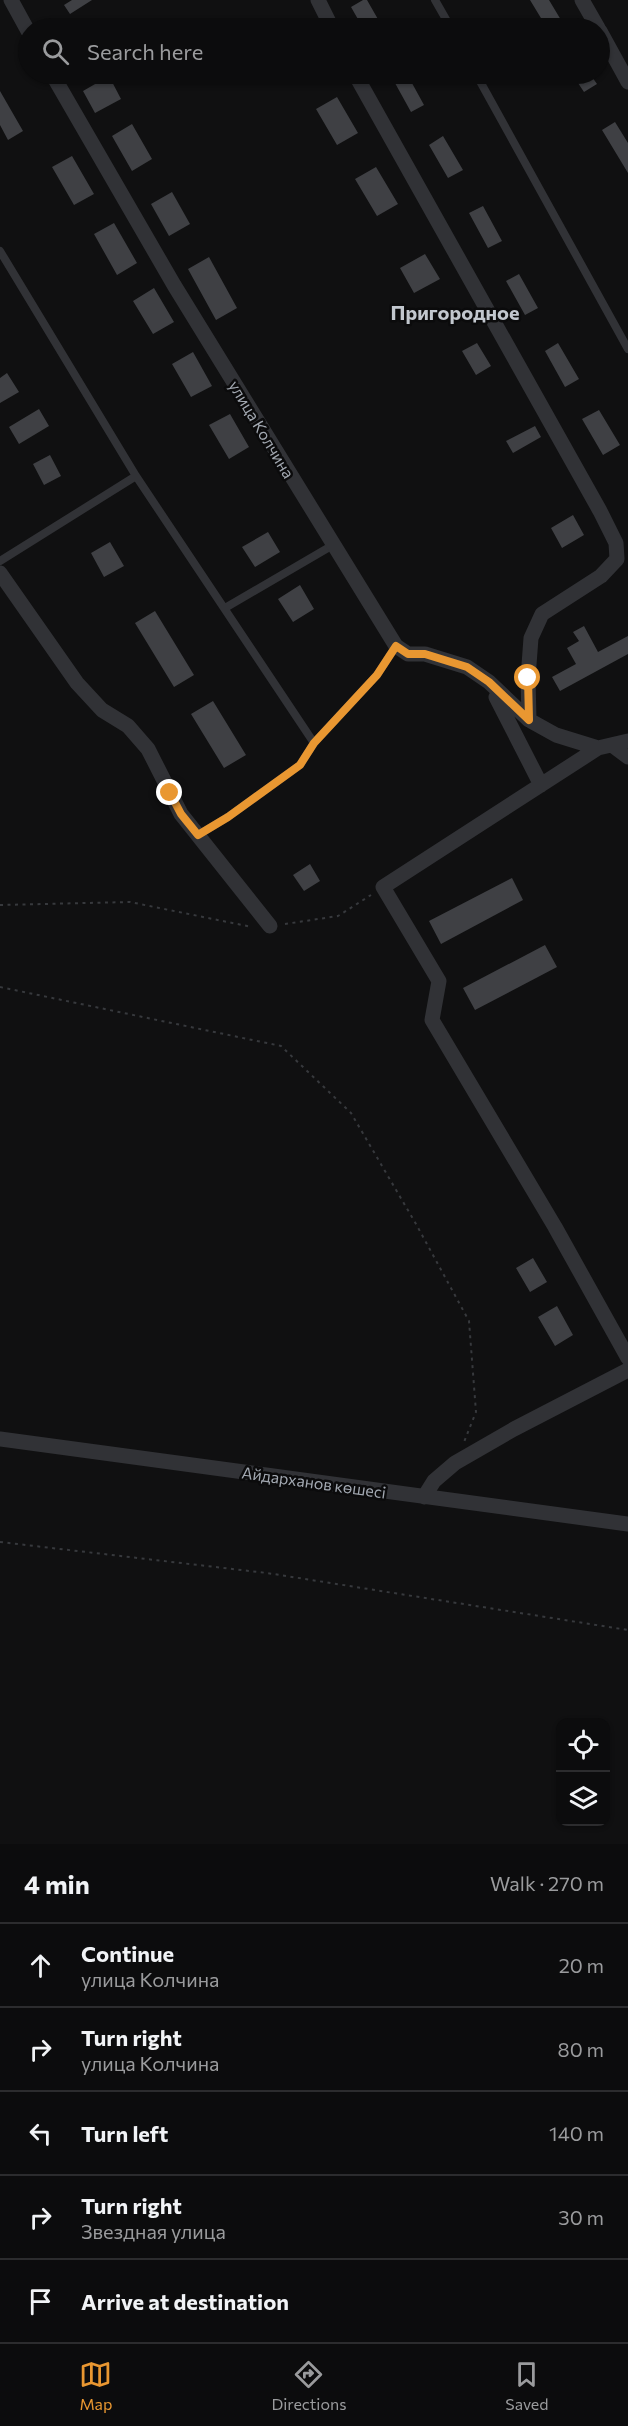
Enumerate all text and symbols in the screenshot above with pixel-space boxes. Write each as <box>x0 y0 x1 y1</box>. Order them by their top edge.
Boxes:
search box <box>18 18 610 84</box>
icon: search <box>39 35 72 68</box>
text: Search here <box>87 38 203 65</box>
district label: Пригородное <box>390 300 520 324</box>
street label: улица Колчина <box>225 377 299 481</box>
route start <box>514 664 540 690</box>
route end <box>156 779 182 805</box>
street label: Айдарханов көшесі <box>241 1462 387 1502</box>
map controls <box>556 1718 610 1826</box>
button: locate <box>556 1718 610 1772</box>
button: layers <box>556 1772 610 1826</box>
text: 4 min <box>24 1868 90 1899</box>
text: Walk · 270 m <box>490 1871 604 1895</box>
text: Continue <box>81 1940 174 1967</box>
icon: ahead <box>24 1949 57 1982</box>
text: 20 m <box>559 1953 604 1977</box>
text: улица Колчина <box>81 1967 219 1991</box>
text: Turn right <box>81 2024 182 2051</box>
icon: right <box>24 2033 57 2066</box>
text: 80 m <box>558 2037 604 2061</box>
text: улица Колчина <box>81 2051 219 2075</box>
icon: left <box>24 2117 57 2150</box>
text: Turn left <box>81 2120 168 2147</box>
text: 140 m <box>549 2121 604 2145</box>
text: Turn right <box>81 2192 182 2219</box>
icon: right <box>24 2201 57 2234</box>
text: 30 m <box>558 2205 604 2229</box>
text: Звездная улица <box>81 2219 226 2243</box>
icon: arrive <box>24 2285 57 2318</box>
text: Arrive at destination <box>81 2288 289 2315</box>
tab: Map <box>79 2358 112 2413</box>
tab: Directions <box>271 2358 346 2413</box>
tab: Saved <box>505 2358 549 2413</box>

